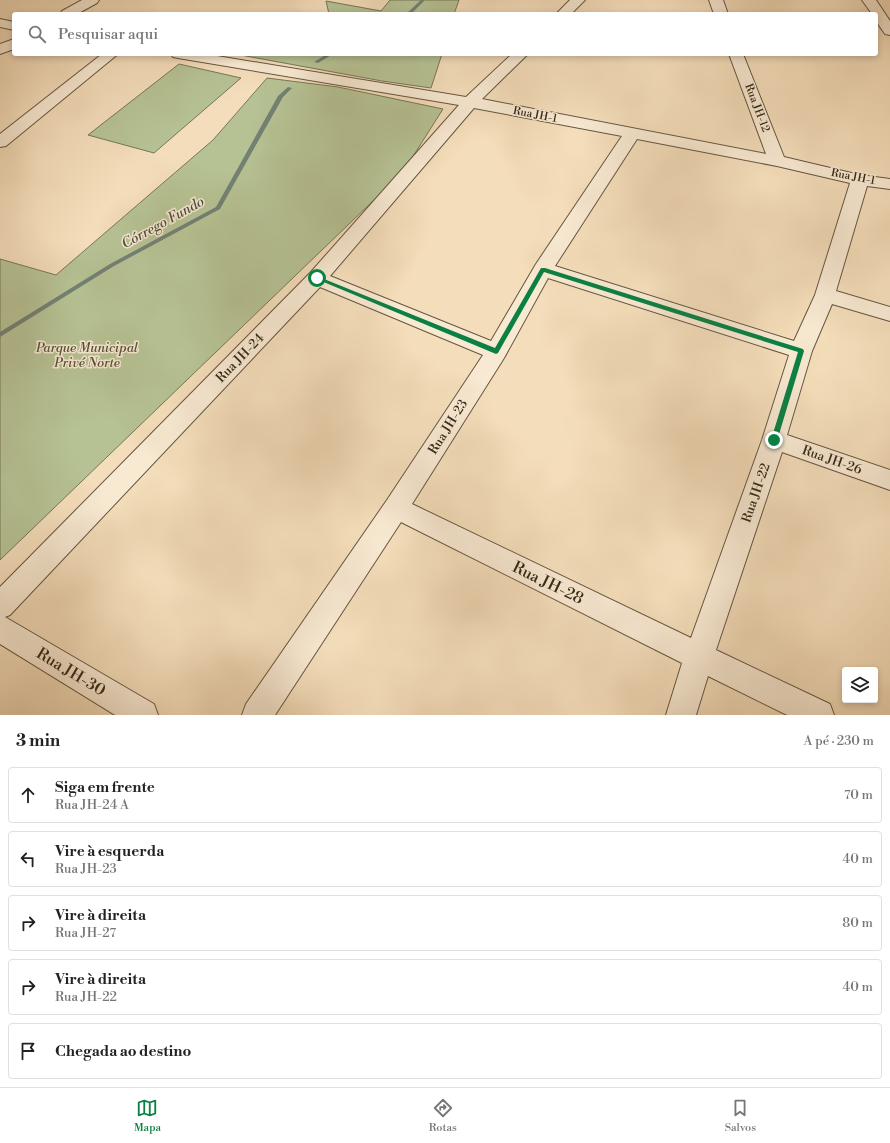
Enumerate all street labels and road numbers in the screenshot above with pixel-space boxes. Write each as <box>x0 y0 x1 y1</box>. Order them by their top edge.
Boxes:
street label: Rua JH-12 <box>741 82 773 134</box>
street label: Rua JH-1 <box>512 104 559 126</box>
street label: Rua JH-1 <box>830 166 877 188</box>
street label: Rua JH-24 <box>213 330 268 386</box>
street label: Rua JH-23 <box>425 397 471 457</box>
street label: Rua JH-26 <box>800 442 864 478</box>
street label: Rua JH-22 <box>738 461 774 525</box>
street label: Rua JH-28 <box>509 557 587 609</box>
street label: Rua JH-30 <box>33 643 109 701</box>

